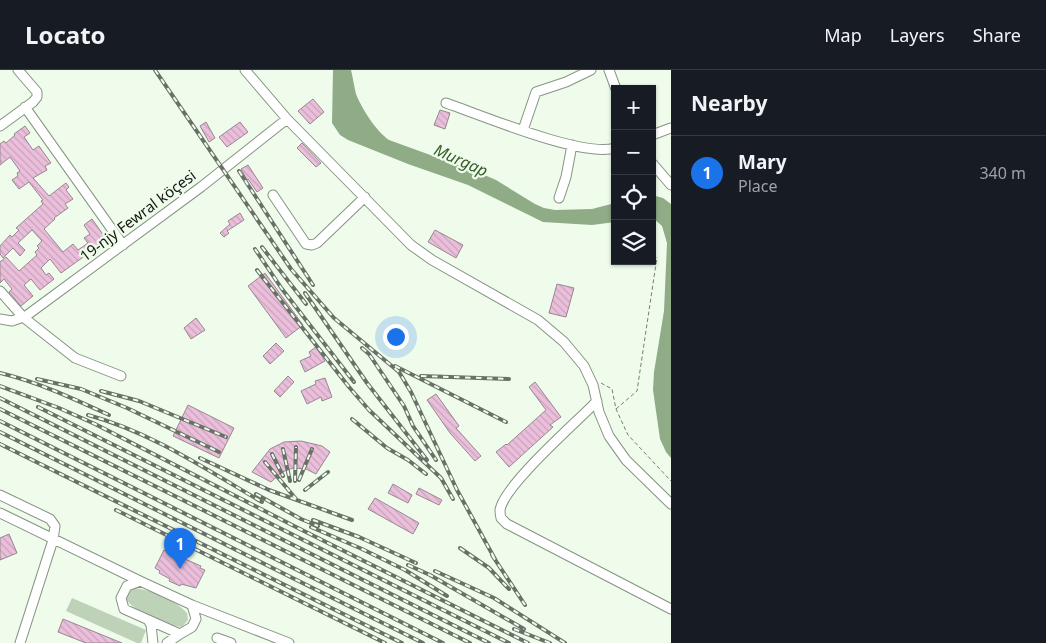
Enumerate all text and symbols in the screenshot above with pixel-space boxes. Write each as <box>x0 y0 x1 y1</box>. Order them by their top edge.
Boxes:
text: Locato <box>25 18 106 51</box>
text: Map <box>824 23 862 47</box>
text: Layers <box>890 23 945 47</box>
text: Share <box>973 23 1021 47</box>
map controls <box>611 85 656 265</box>
button: + <box>611 85 656 130</box>
text: Nearby <box>691 89 767 117</box>
button: − <box>611 130 656 175</box>
water label: Murgap <box>431 138 491 182</box>
text: Mary <box>738 149 787 175</box>
text: 1 <box>702 162 712 184</box>
text: 340 m <box>979 162 1026 184</box>
street label: 19-njy Fewral köçesi <box>75 165 199 265</box>
button: locate <box>611 175 656 220</box>
text: Place <box>738 175 778 197</box>
button: layers <box>611 220 656 265</box>
your location <box>383 324 409 350</box>
pin: 1 <box>164 528 196 569</box>

